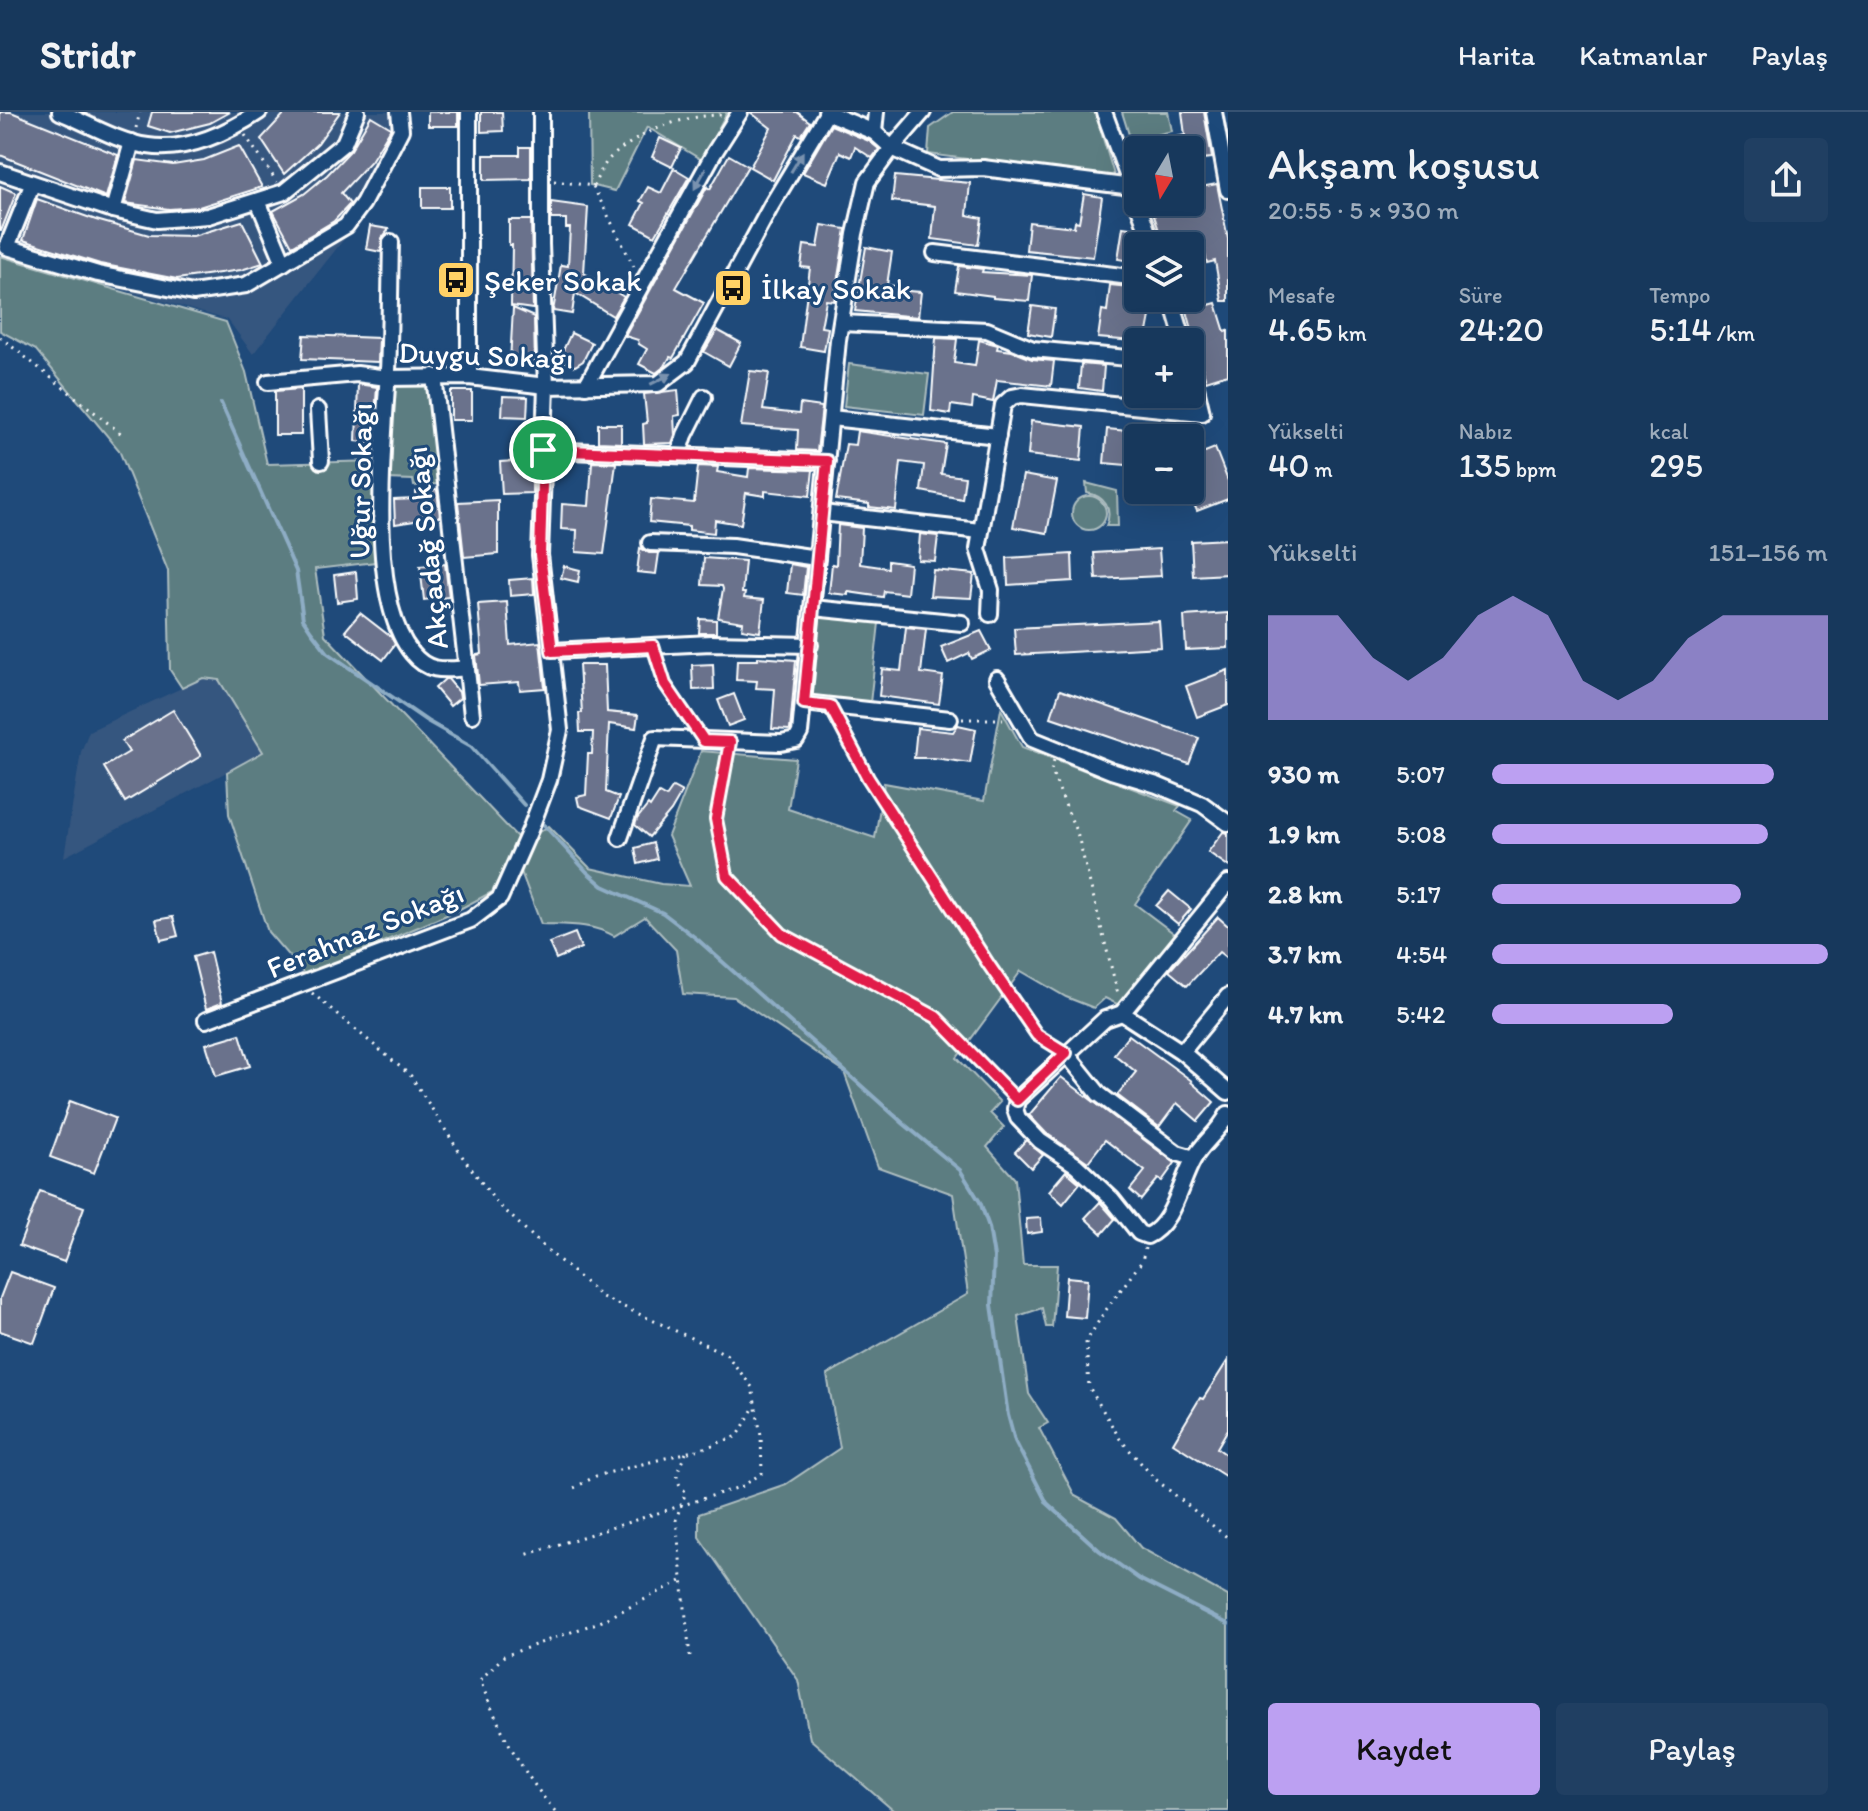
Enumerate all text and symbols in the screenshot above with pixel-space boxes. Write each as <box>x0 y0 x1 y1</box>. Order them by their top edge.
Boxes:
text: Stridr <box>40 32 135 78</box>
text: Harita <box>1458 38 1535 72</box>
text: Katmanlar <box>1579 38 1707 72</box>
text: Paylaş <box>1751 38 1828 72</box>
north arrow <box>1124 136 1204 216</box>
map controls <box>1124 136 1204 504</box>
text: Akşam koşusu <box>1268 137 1540 190</box>
button: share <box>1744 138 1828 222</box>
one-way arrow <box>790 151 804 173</box>
one-way arrow <box>693 167 706 190</box>
text: 20:55 · 5 × 930 m <box>1268 194 1459 226</box>
button: layers <box>1124 232 1204 312</box>
bus stop icon: Şeker Sokak <box>435 259 477 301</box>
place label: Şeker Sokak <box>484 262 642 299</box>
bus stop icon: İlkay Sokak <box>712 267 754 309</box>
place label: İlkay Sokak <box>761 270 911 307</box>
text: Mesafe <box>1268 282 1335 309</box>
text: Süre <box>1459 282 1502 309</box>
text: Tempo <box>1649 282 1711 309</box>
text: 4.65 <box>1268 309 1333 350</box>
text: 24:20 <box>1459 309 1544 350</box>
text: 5:14 <box>1649 309 1712 350</box>
text: km <box>1333 320 1367 347</box>
text: /km <box>1712 320 1755 347</box>
button: + <box>1124 328 1204 408</box>
street label: Duygu Sokağı <box>398 333 574 377</box>
one-way arrow <box>650 372 672 386</box>
street label: Uğur Sokağı <box>340 402 380 560</box>
pin <box>509 416 577 484</box>
text: Yükselti <box>1268 418 1344 445</box>
text: Nabız <box>1459 418 1512 445</box>
text: kcal <box>1649 418 1688 445</box>
button: − <box>1124 424 1204 504</box>
icon: arrive <box>521 428 565 472</box>
street label: Akçadağ Sokağı <box>398 445 456 651</box>
text: 40 <box>1268 445 1309 486</box>
text: 135 <box>1459 445 1511 486</box>
text: 295 <box>1649 445 1703 486</box>
text: m <box>1309 456 1333 483</box>
text: bpm <box>1511 456 1557 483</box>
text: Yükselti <box>1268 536 1357 568</box>
text: 151–156 m <box>1709 536 1828 568</box>
text: 930 m <box>1268 758 1340 790</box>
text: 5:07 <box>1396 758 1445 790</box>
text: 1.9 km <box>1268 818 1340 850</box>
text: 5:08 <box>1396 818 1446 850</box>
street label: Ferahnaz Sokağı <box>261 874 469 986</box>
text: 2.8 km <box>1268 878 1343 910</box>
text: 5:17 <box>1396 878 1441 910</box>
text: 3.7 km <box>1268 938 1342 970</box>
text: 4:54 <box>1396 938 1447 970</box>
text: 4.7 km <box>1268 998 1343 1030</box>
text: 5:42 <box>1396 998 1445 1030</box>
button: Kaydet <box>1268 1703 1540 1795</box>
button: Paylaş <box>1556 1703 1828 1795</box>

